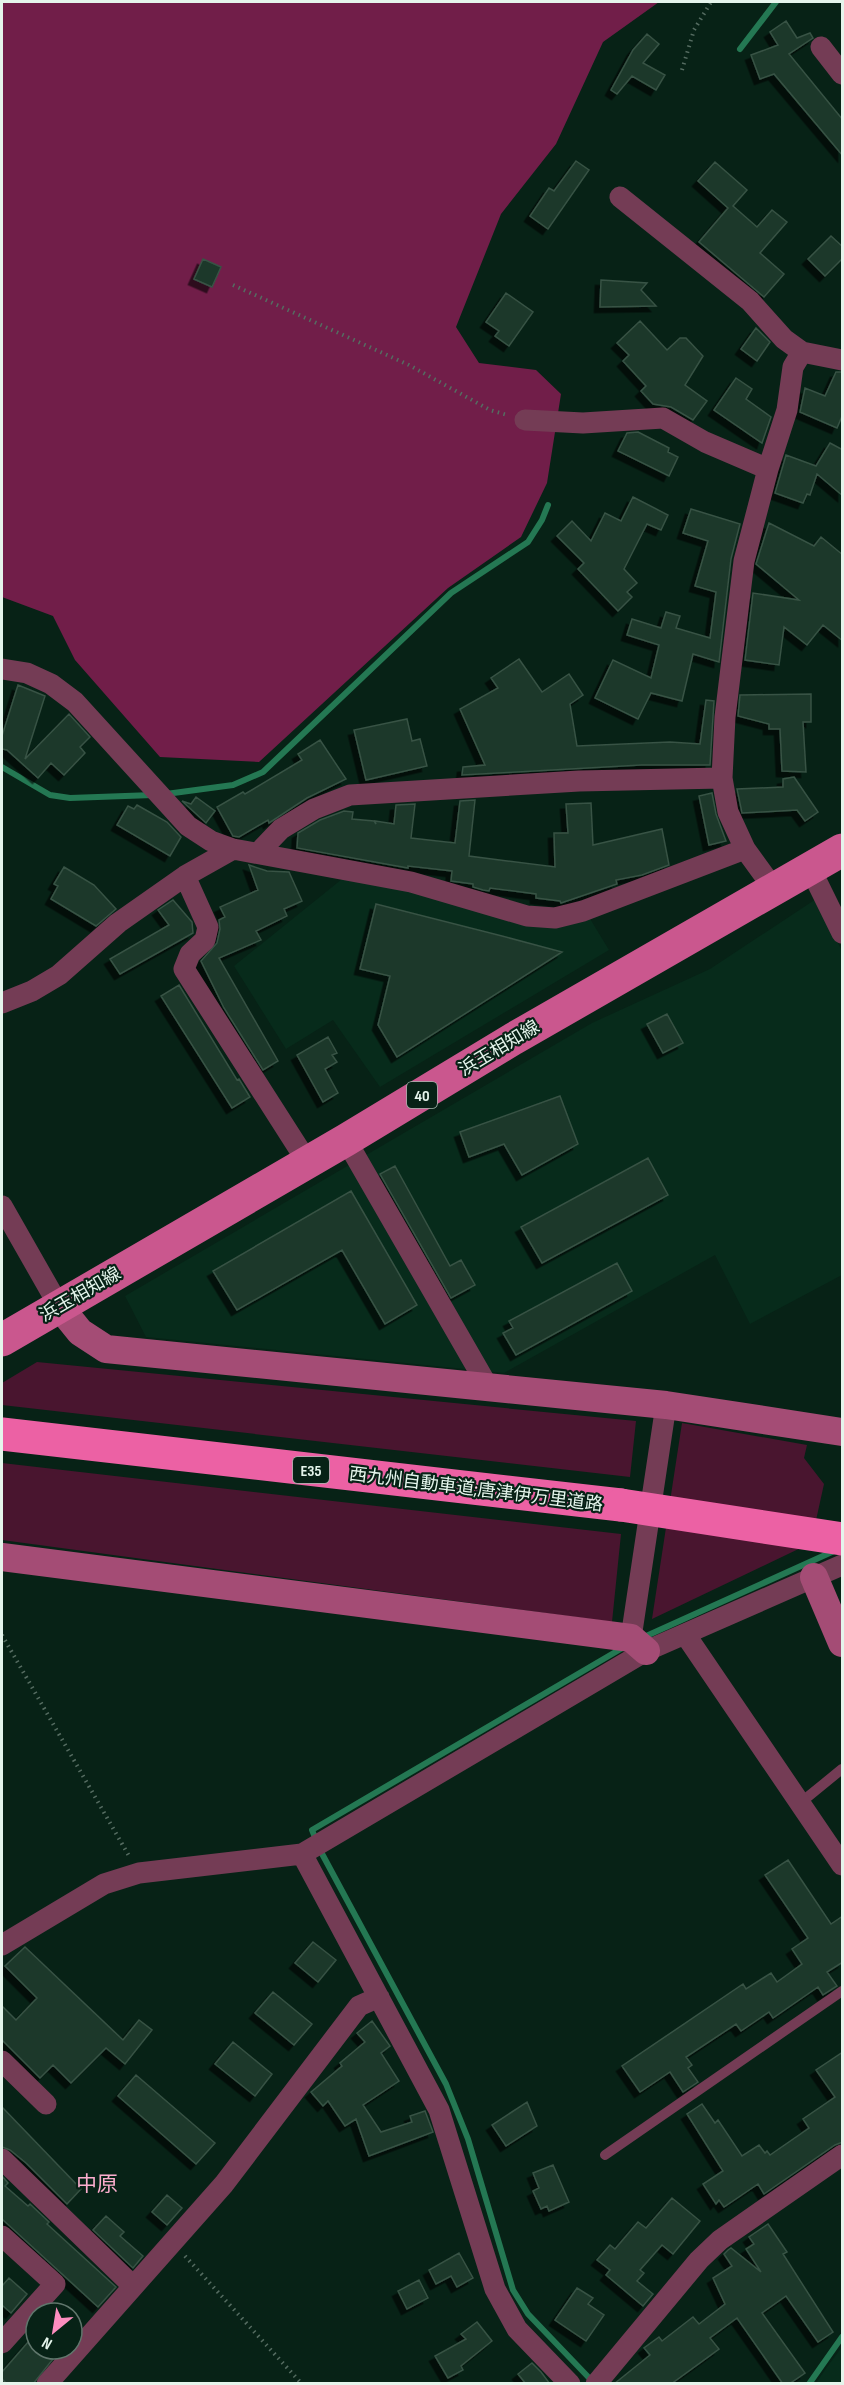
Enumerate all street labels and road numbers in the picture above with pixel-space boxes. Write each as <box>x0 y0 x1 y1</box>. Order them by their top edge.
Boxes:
street label: 浜玉相知線 <box>455 1016 543 1081</box>
road number: 40 <box>407 1082 437 1108</box>
street label: 浜玉相知線 <box>36 1263 124 1326</box>
road number: E35 <box>293 1457 329 1483</box>
street label: 西九州自動車道;唐津伊万里道路 <box>348 1464 604 1515</box>

